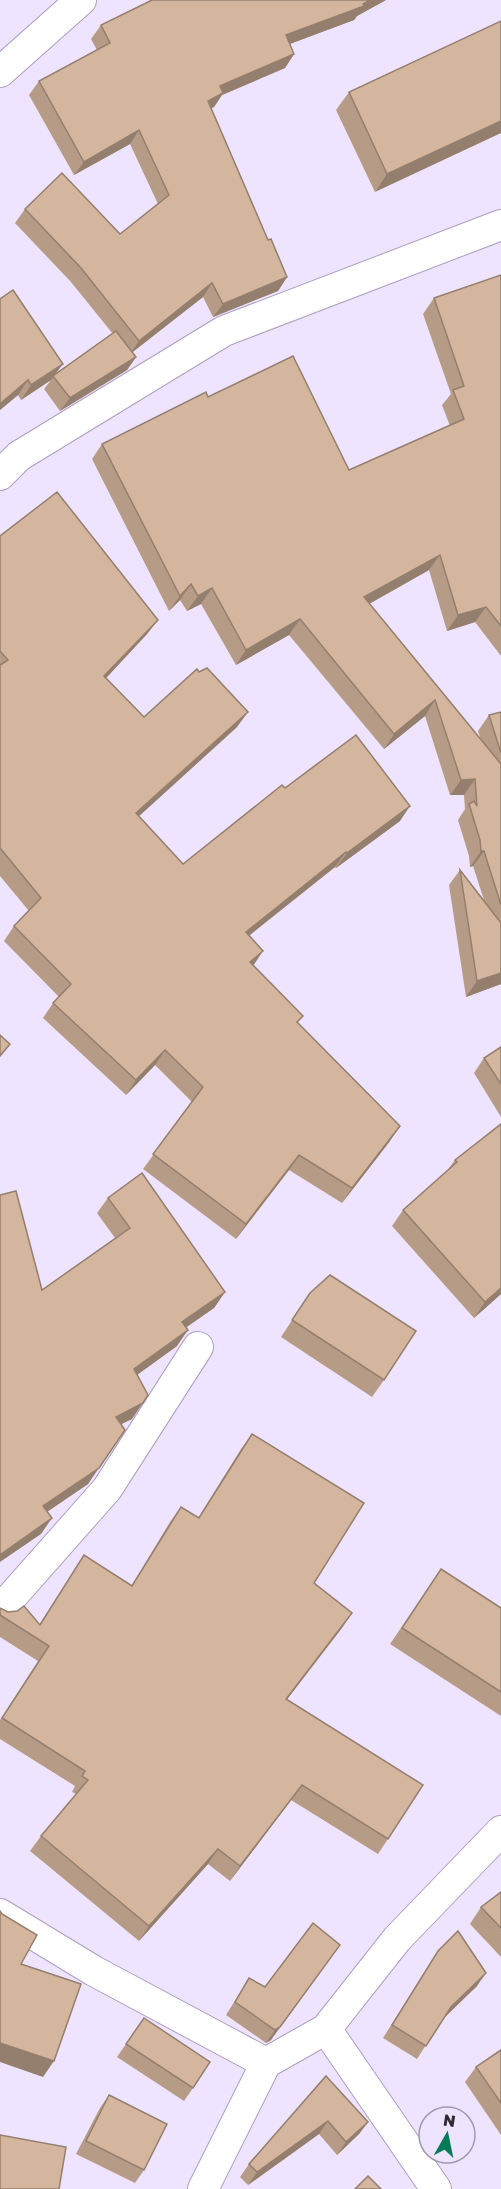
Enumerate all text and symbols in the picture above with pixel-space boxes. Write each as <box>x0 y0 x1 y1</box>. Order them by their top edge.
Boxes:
north arrow <box>417 2105 477 2165</box>
text: N <box>442 2109 457 2131</box>

